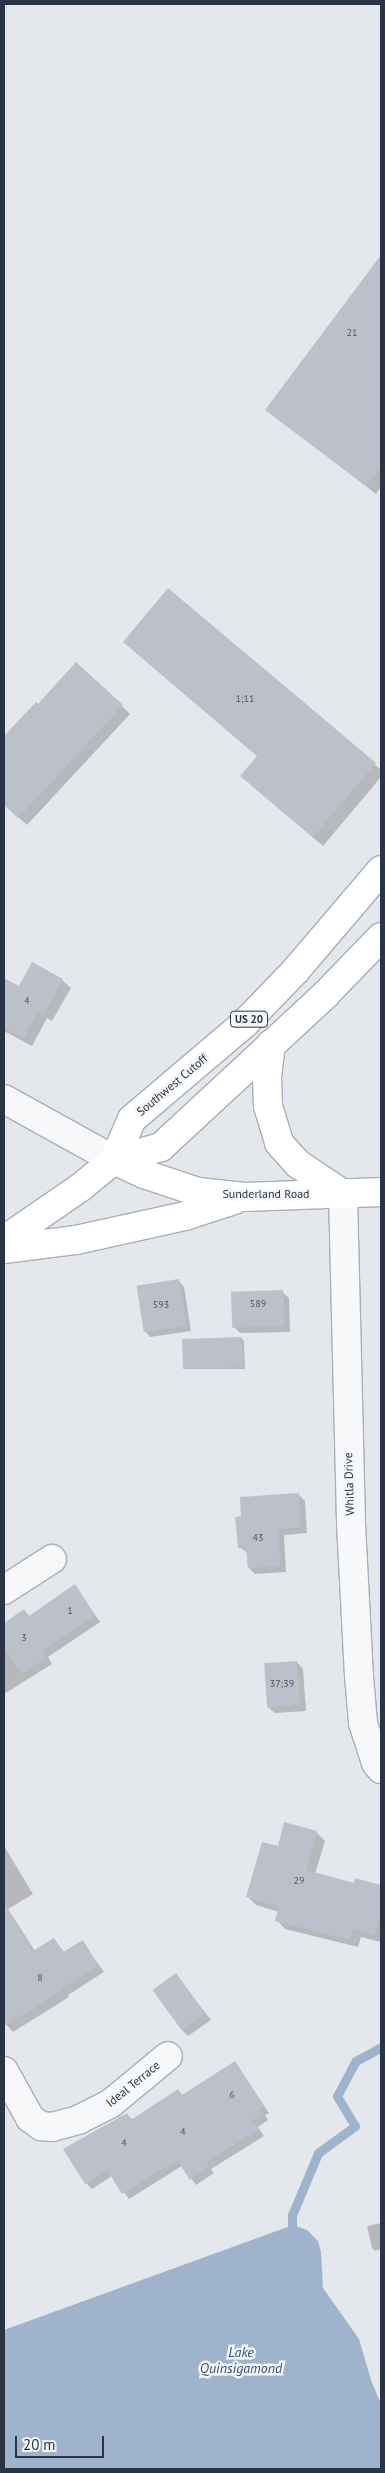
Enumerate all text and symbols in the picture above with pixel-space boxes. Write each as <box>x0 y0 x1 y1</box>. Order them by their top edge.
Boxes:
house number: 21 <box>347 327 357 339</box>
house number: 1;11 <box>236 693 254 705</box>
house number: 4 <box>24 995 30 1007</box>
road number: US 20 <box>229 1011 269 1028</box>
street label: Southwest Cutoff <box>134 1051 210 1119</box>
street label: Sunderland Road <box>222 1187 310 1201</box>
house number: 589 <box>250 1298 266 1310</box>
house number: 593 <box>153 1299 169 1311</box>
street label: Whitla Drive <box>341 1452 357 1516</box>
house number: 43 <box>253 1532 263 1544</box>
house number: 1 <box>67 1605 73 1617</box>
house number: 3 <box>21 1632 27 1644</box>
house number: 37;39 <box>270 1678 294 1690</box>
house number: 29 <box>294 1875 304 1887</box>
house number: 8 <box>37 1972 43 1984</box>
street label: Ideal Terrace <box>103 2058 163 2110</box>
house number: 6 <box>229 2089 235 2101</box>
house number: 4 <box>180 2126 186 2138</box>
house number: 4 <box>121 2137 127 2149</box>
water label: Lake Quinsigamond <box>200 2344 282 2376</box>
scale bar <box>18 2426 106 2458</box>
text: 20 m <box>23 2435 56 2454</box>

